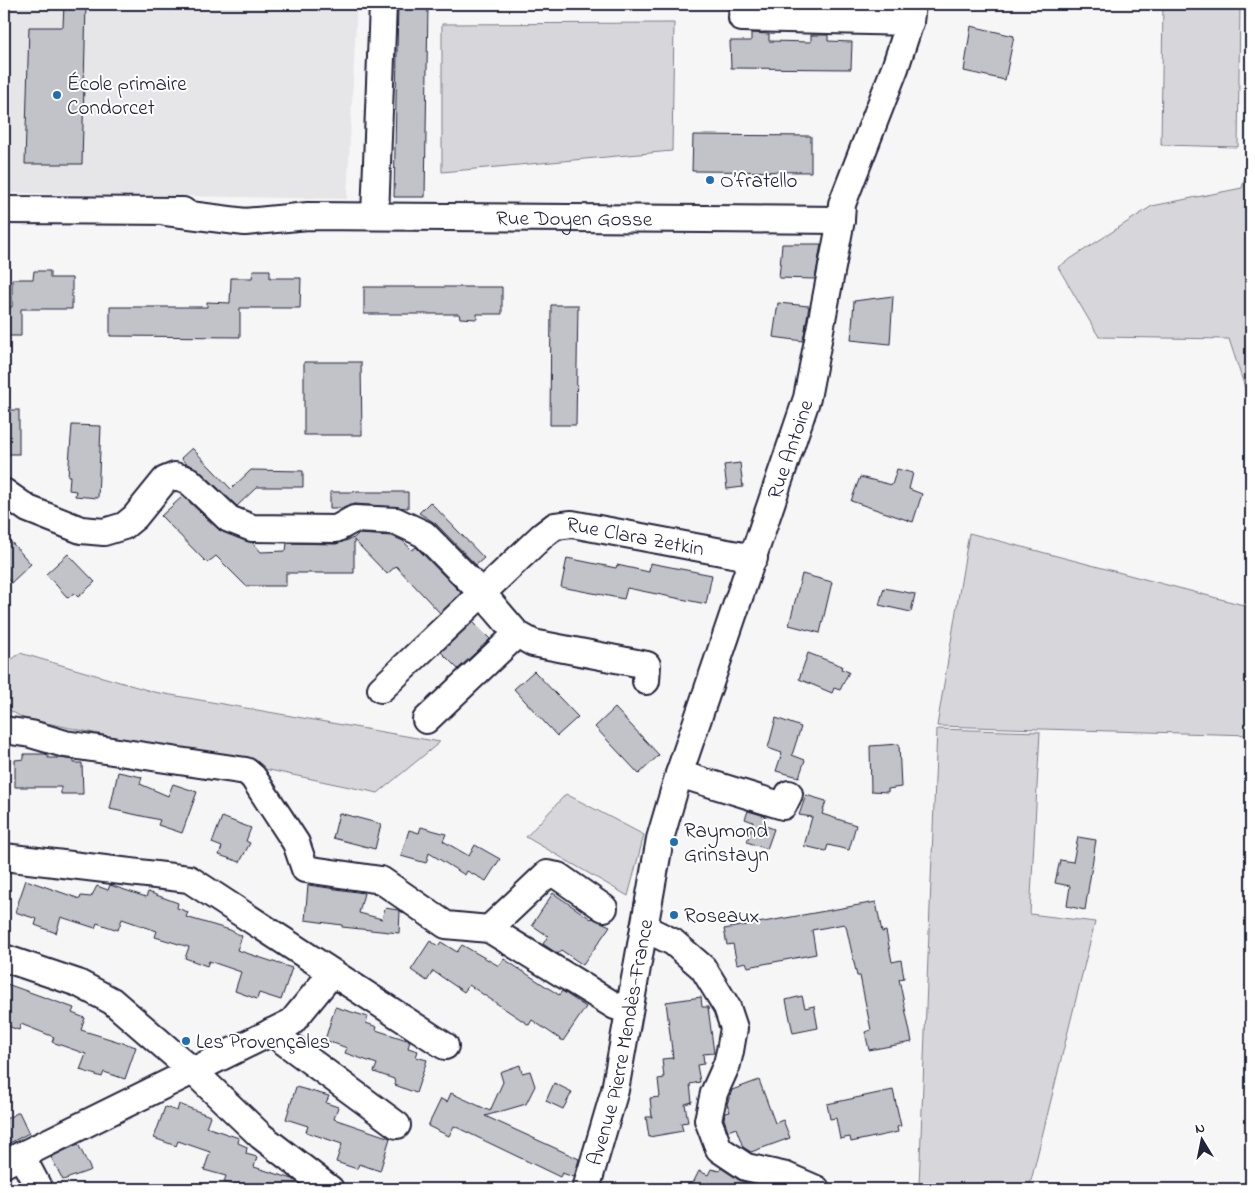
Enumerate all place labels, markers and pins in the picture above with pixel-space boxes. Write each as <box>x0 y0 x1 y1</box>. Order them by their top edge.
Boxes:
place label: École primaire Condorcet <box>67 70 187 124</box>
marker: École primaire Condorcet <box>51 89 63 101</box>
place label: O’fratello <box>720 167 797 197</box>
marker: O’fratello <box>704 174 716 186</box>
place label: Raymond Grinstayn <box>684 817 769 873</box>
marker: Raymond Grinstayn <box>668 836 680 848</box>
place label: Roseaux <box>684 902 759 932</box>
marker: Roseaux <box>668 909 680 921</box>
place label: Les Provençales <box>196 1028 330 1058</box>
marker: Les Provençales <box>180 1035 192 1047</box>

